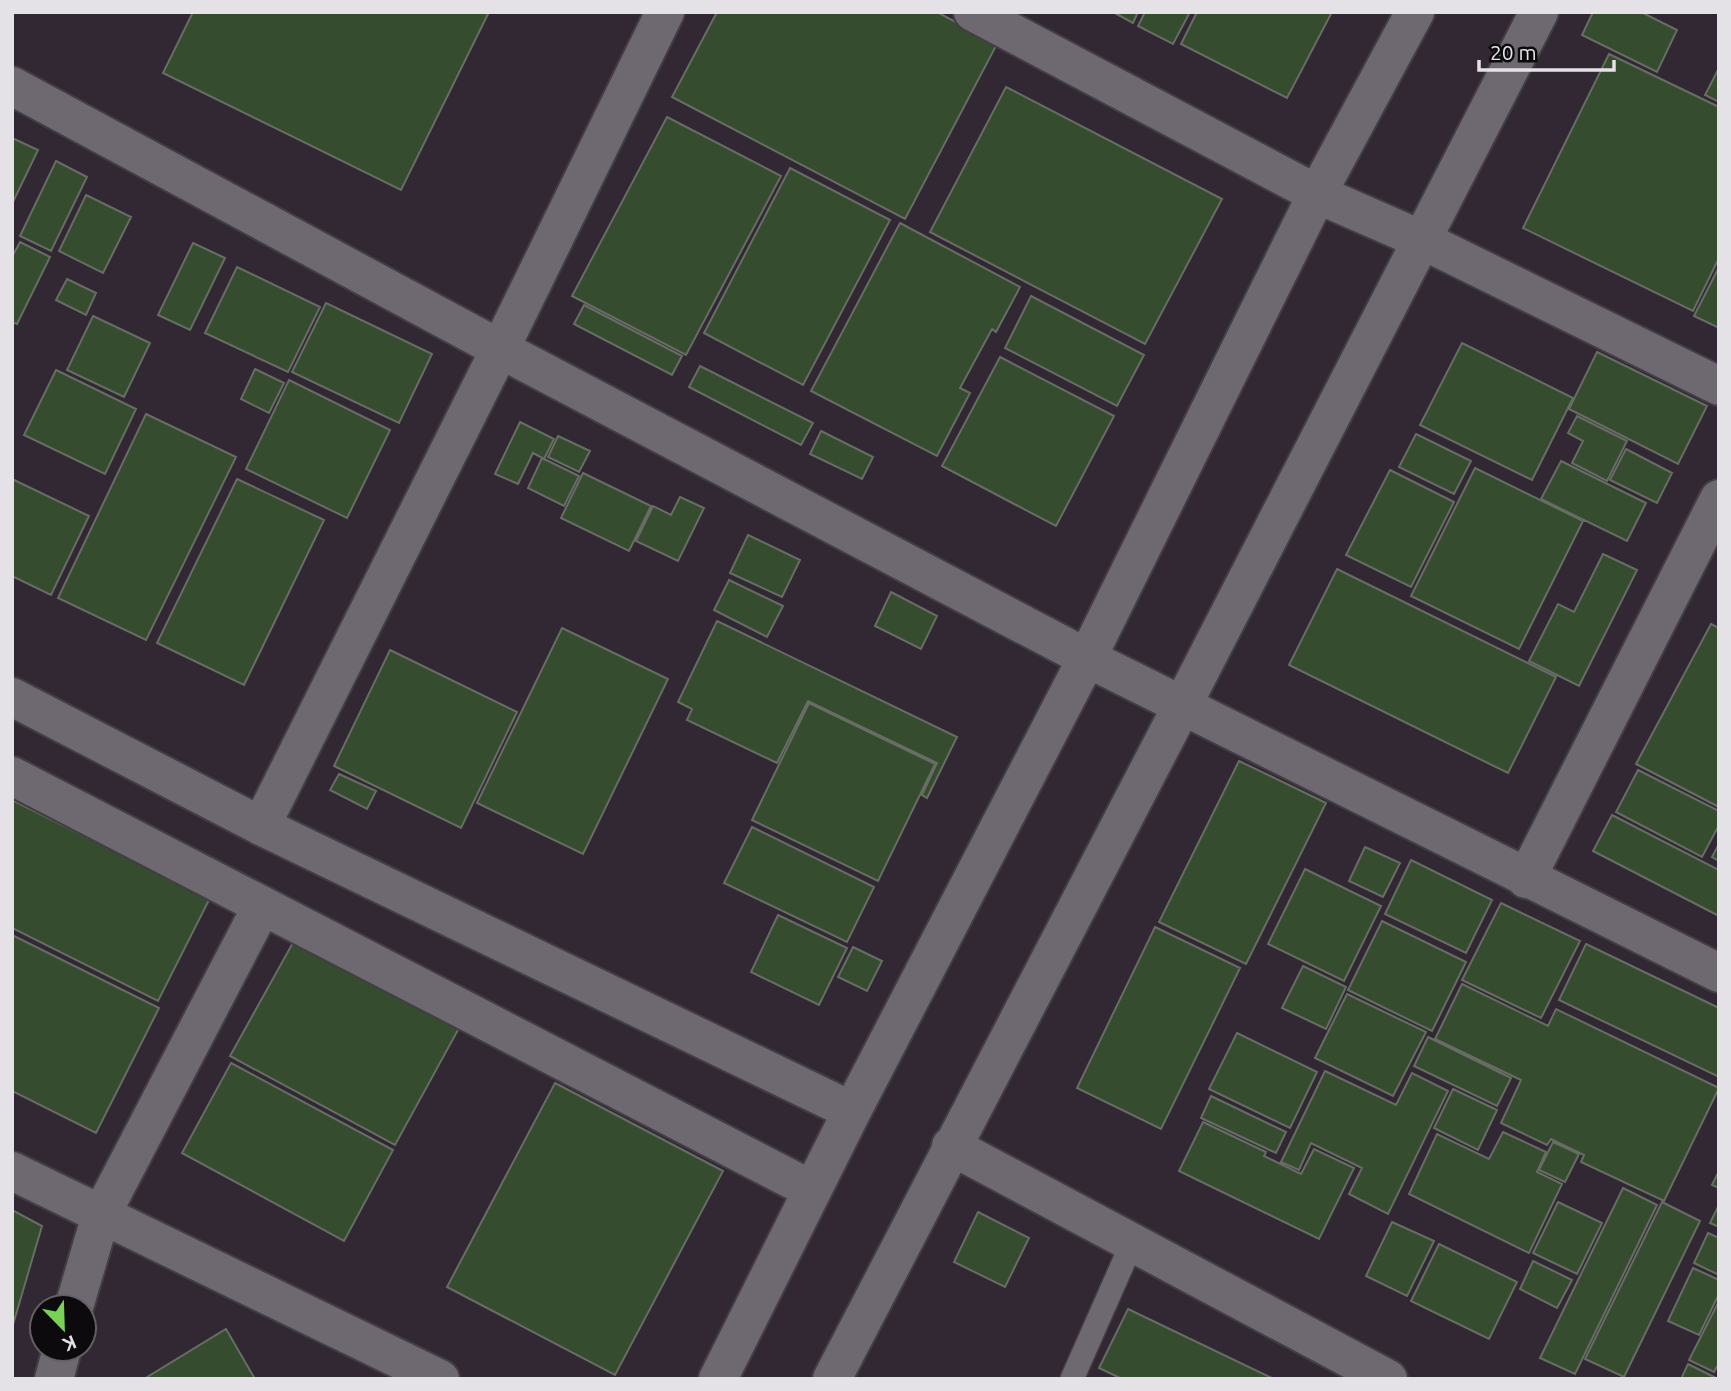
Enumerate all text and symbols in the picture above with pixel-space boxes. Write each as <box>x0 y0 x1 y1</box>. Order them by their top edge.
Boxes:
scale bar <box>1479 28 1614 72</box>
text: 20 m <box>1490 40 1537 64</box>
north arrow <box>28 1293 98 1363</box>
text: K <box>59 1331 80 1356</box>

